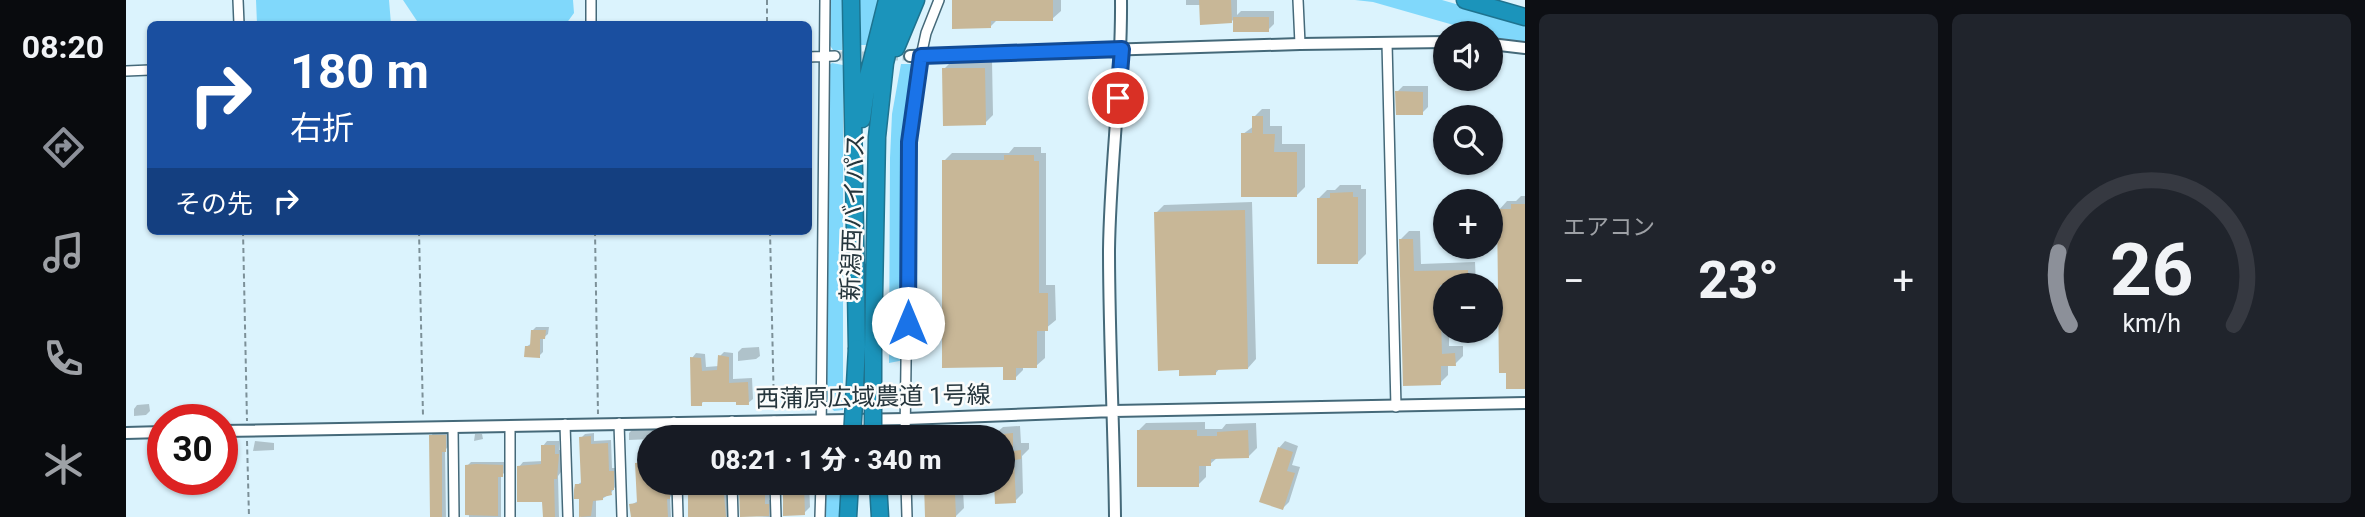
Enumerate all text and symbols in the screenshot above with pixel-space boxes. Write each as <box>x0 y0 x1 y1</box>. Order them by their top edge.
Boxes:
map controls <box>1433 21 1503 343</box>
button: sound <box>1433 21 1503 91</box>
text: 08:20 <box>22 28 104 66</box>
text: 180 m <box>290 43 429 100</box>
icon: right <box>175 49 266 140</box>
pin <box>1088 68 1148 128</box>
icon: arrive <box>1099 79 1137 117</box>
button: search <box>1433 105 1503 175</box>
text: 右折 <box>290 109 354 147</box>
icon: directions <box>39 123 88 172</box>
street label: 新潟西バイパス <box>836 133 870 301</box>
icon: right <box>267 182 305 220</box>
text: その先 <box>175 189 253 219</box>
button: + <box>1433 189 1503 259</box>
text: エアコン <box>1563 214 1655 241</box>
text: 26 <box>2110 227 2193 313</box>
icon: music <box>39 228 88 277</box>
text: 23° <box>1698 250 1779 311</box>
text: − <box>1563 259 1585 303</box>
text: + <box>1892 259 1914 303</box>
button: − <box>1433 273 1503 343</box>
position arrow <box>871 286 945 360</box>
text: km/h <box>2122 308 2181 337</box>
icon: phone <box>39 334 88 383</box>
street label: 西蒲原広域農道 1号線 <box>755 381 991 413</box>
speed limit sign: 30 <box>147 404 238 495</box>
icon: climate <box>39 440 88 489</box>
text: 08:21 · 1 分 · 340 m <box>710 445 942 475</box>

